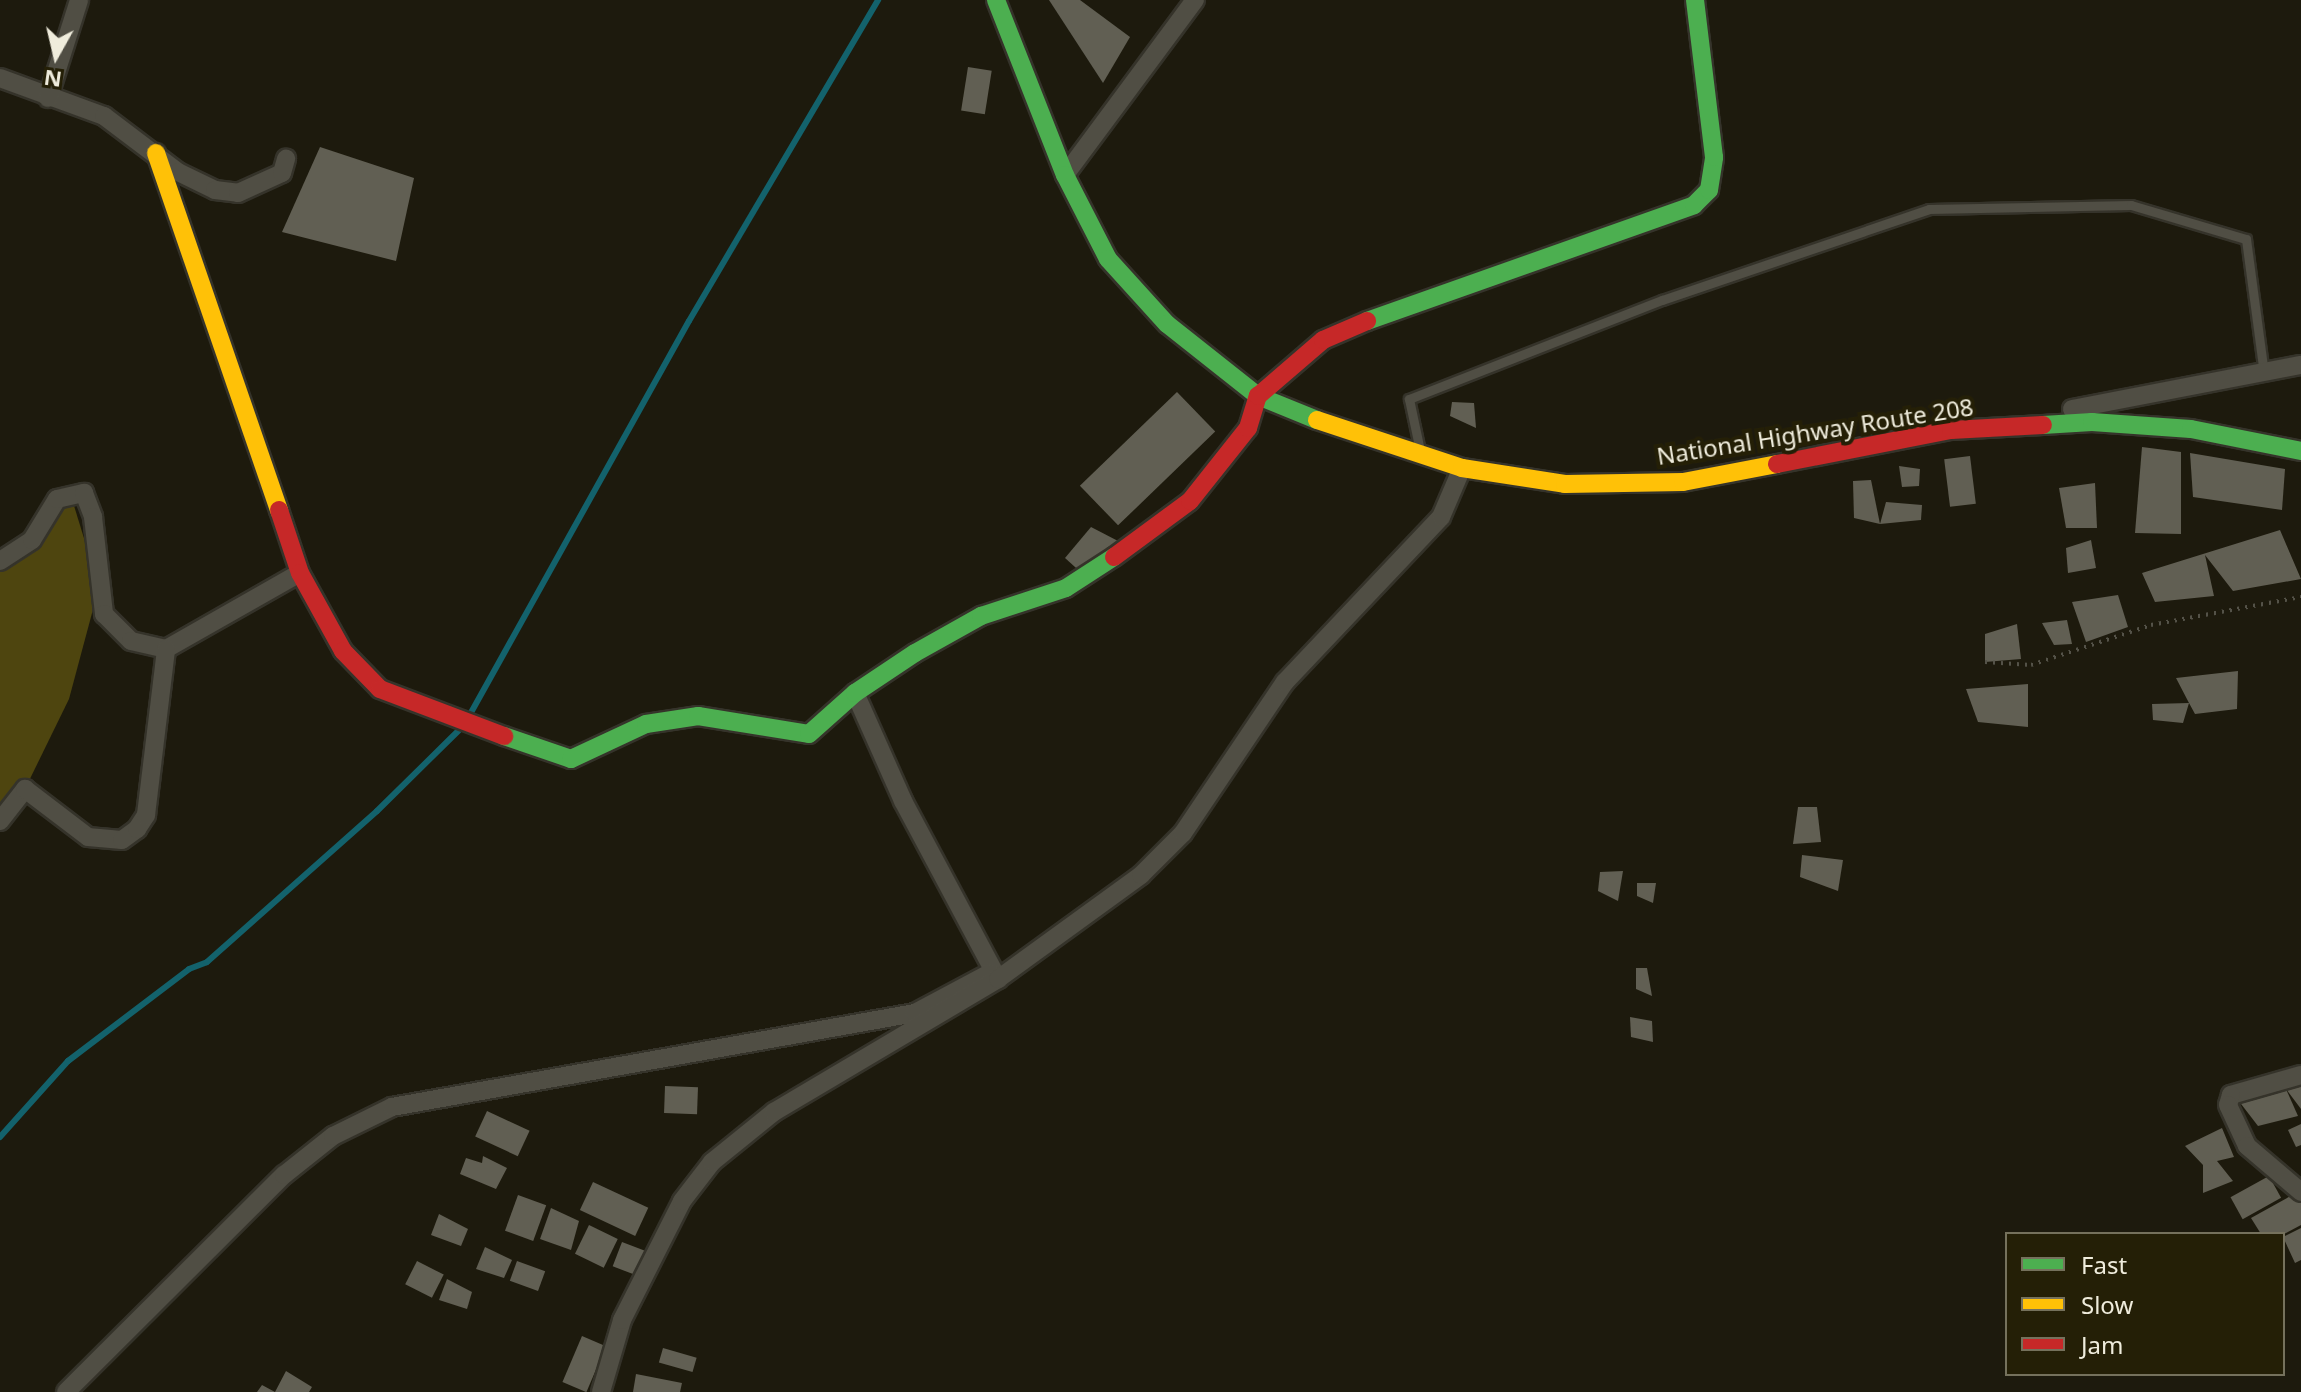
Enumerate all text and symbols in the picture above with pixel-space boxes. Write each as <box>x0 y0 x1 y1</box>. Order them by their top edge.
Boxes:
north arrow <box>16 16 96 96</box>
text: N <box>42 64 64 96</box>
street label: National Highway Route 208 <box>1655 392 1975 470</box>
legend <box>2005 1232 2285 1376</box>
text: Fast <box>2081 1248 2127 1281</box>
text: Slow <box>2081 1288 2133 1321</box>
text: Jam <box>2081 1328 2123 1361</box>

